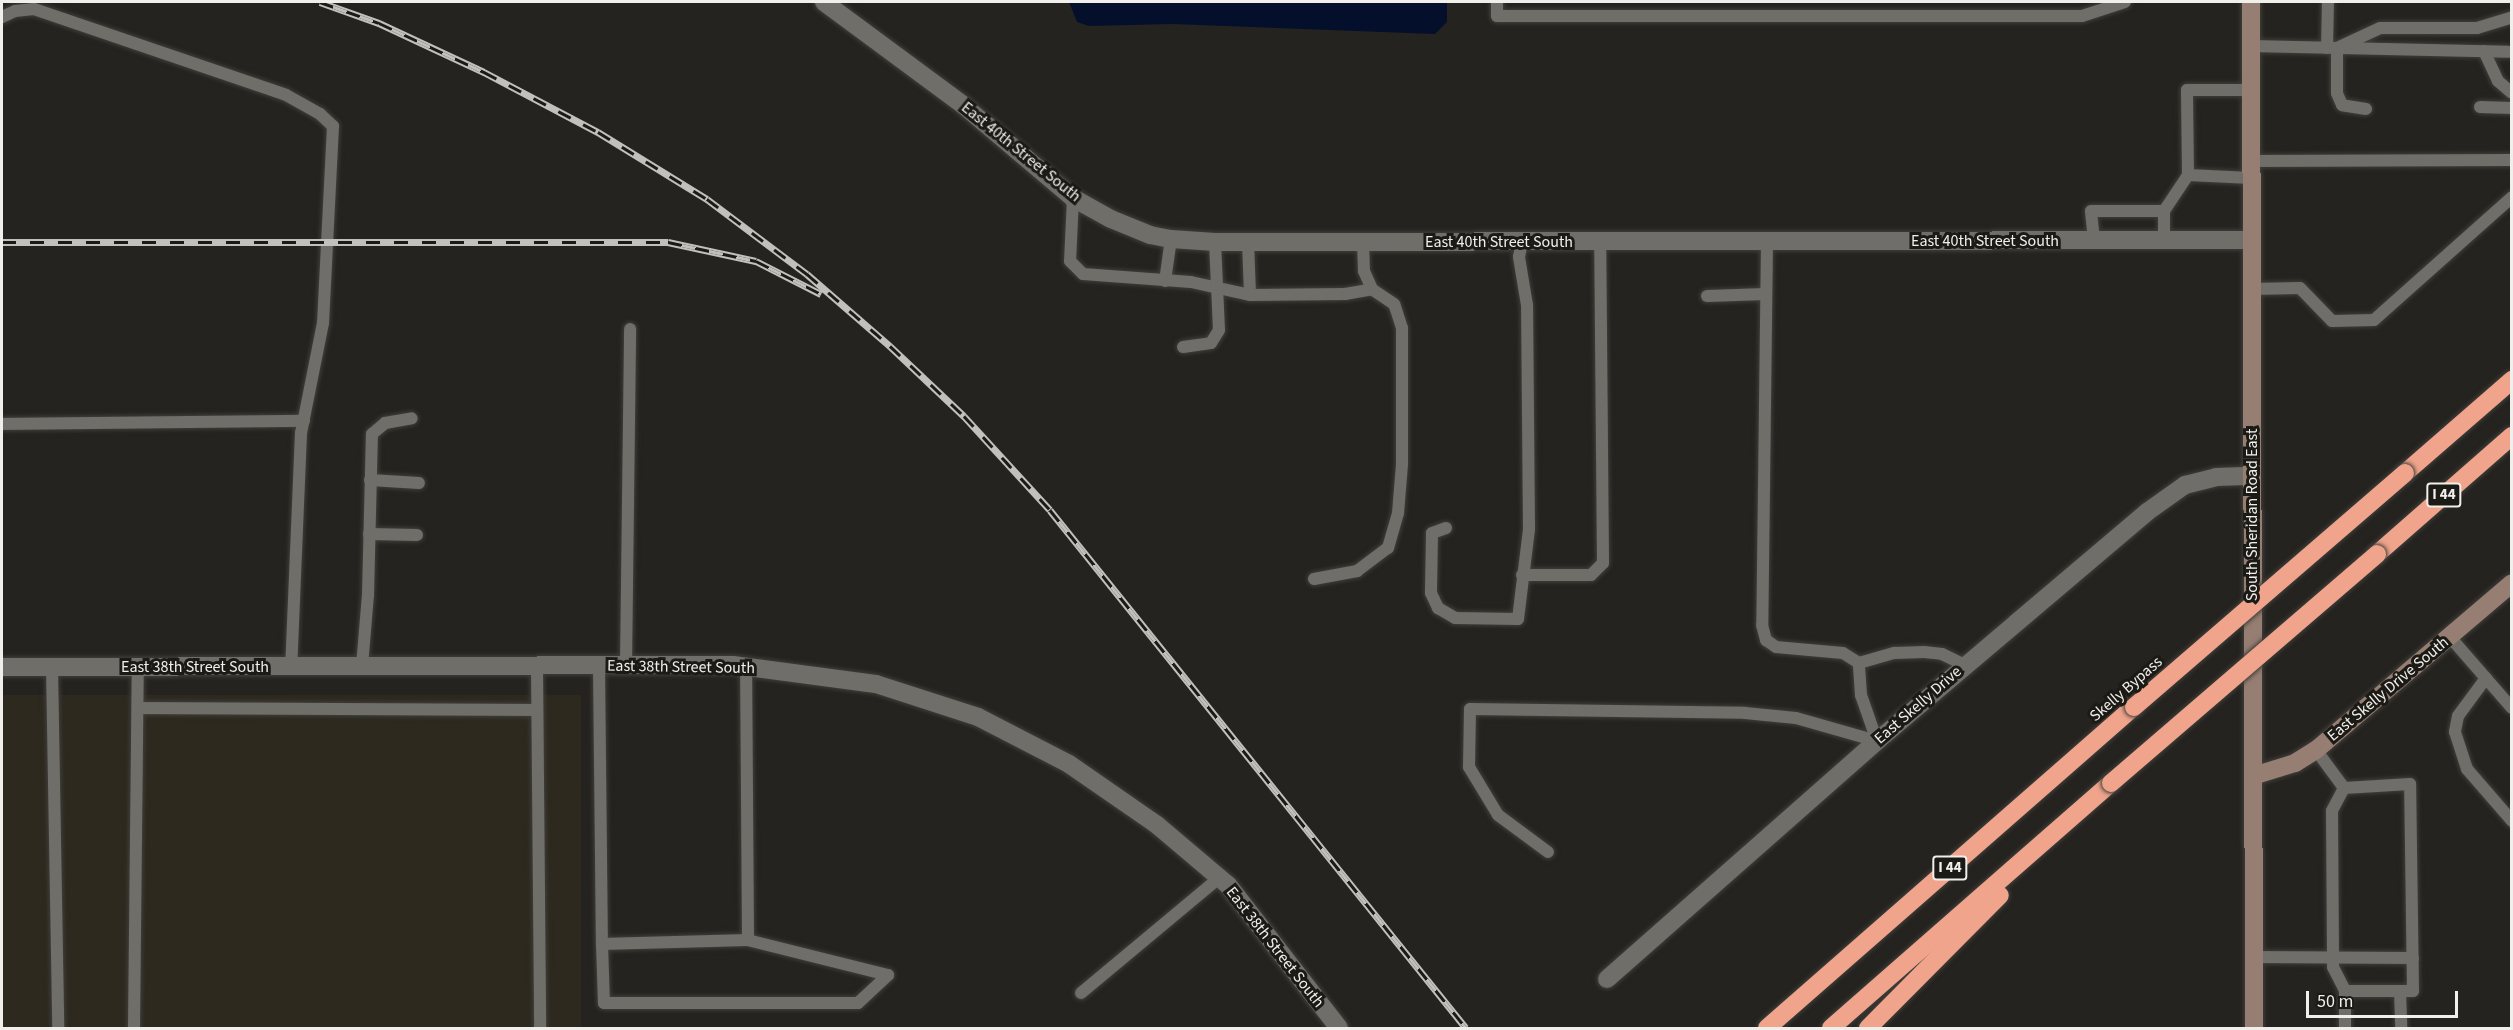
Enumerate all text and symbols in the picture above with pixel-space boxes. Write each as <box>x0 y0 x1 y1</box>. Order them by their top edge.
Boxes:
street label: East 40th Street South <box>957 98 1085 206</box>
street label: East 40th Street South <box>1911 231 2059 251</box>
street label: East 40th Street South <box>1425 232 1573 252</box>
street label: South Sheridan Road East <box>2242 429 2262 601</box>
road number: I 44 <box>2426 483 2462 507</box>
street label: East Skelly Drive South <box>2323 633 2453 745</box>
street label: Skelly Bypass <box>2086 652 2166 726</box>
street label: East 38th Street South <box>607 656 755 678</box>
street label: East 38th Street South <box>121 657 269 677</box>
street label: East Skelly Drive <box>1871 662 1965 748</box>
road number: I 44 <box>1932 856 1968 880</box>
street label: East 38th Street South <box>1222 883 1328 1011</box>
scale bar <box>2309 979 2460 1017</box>
text: 50 m <box>2317 989 2353 1014</box>

